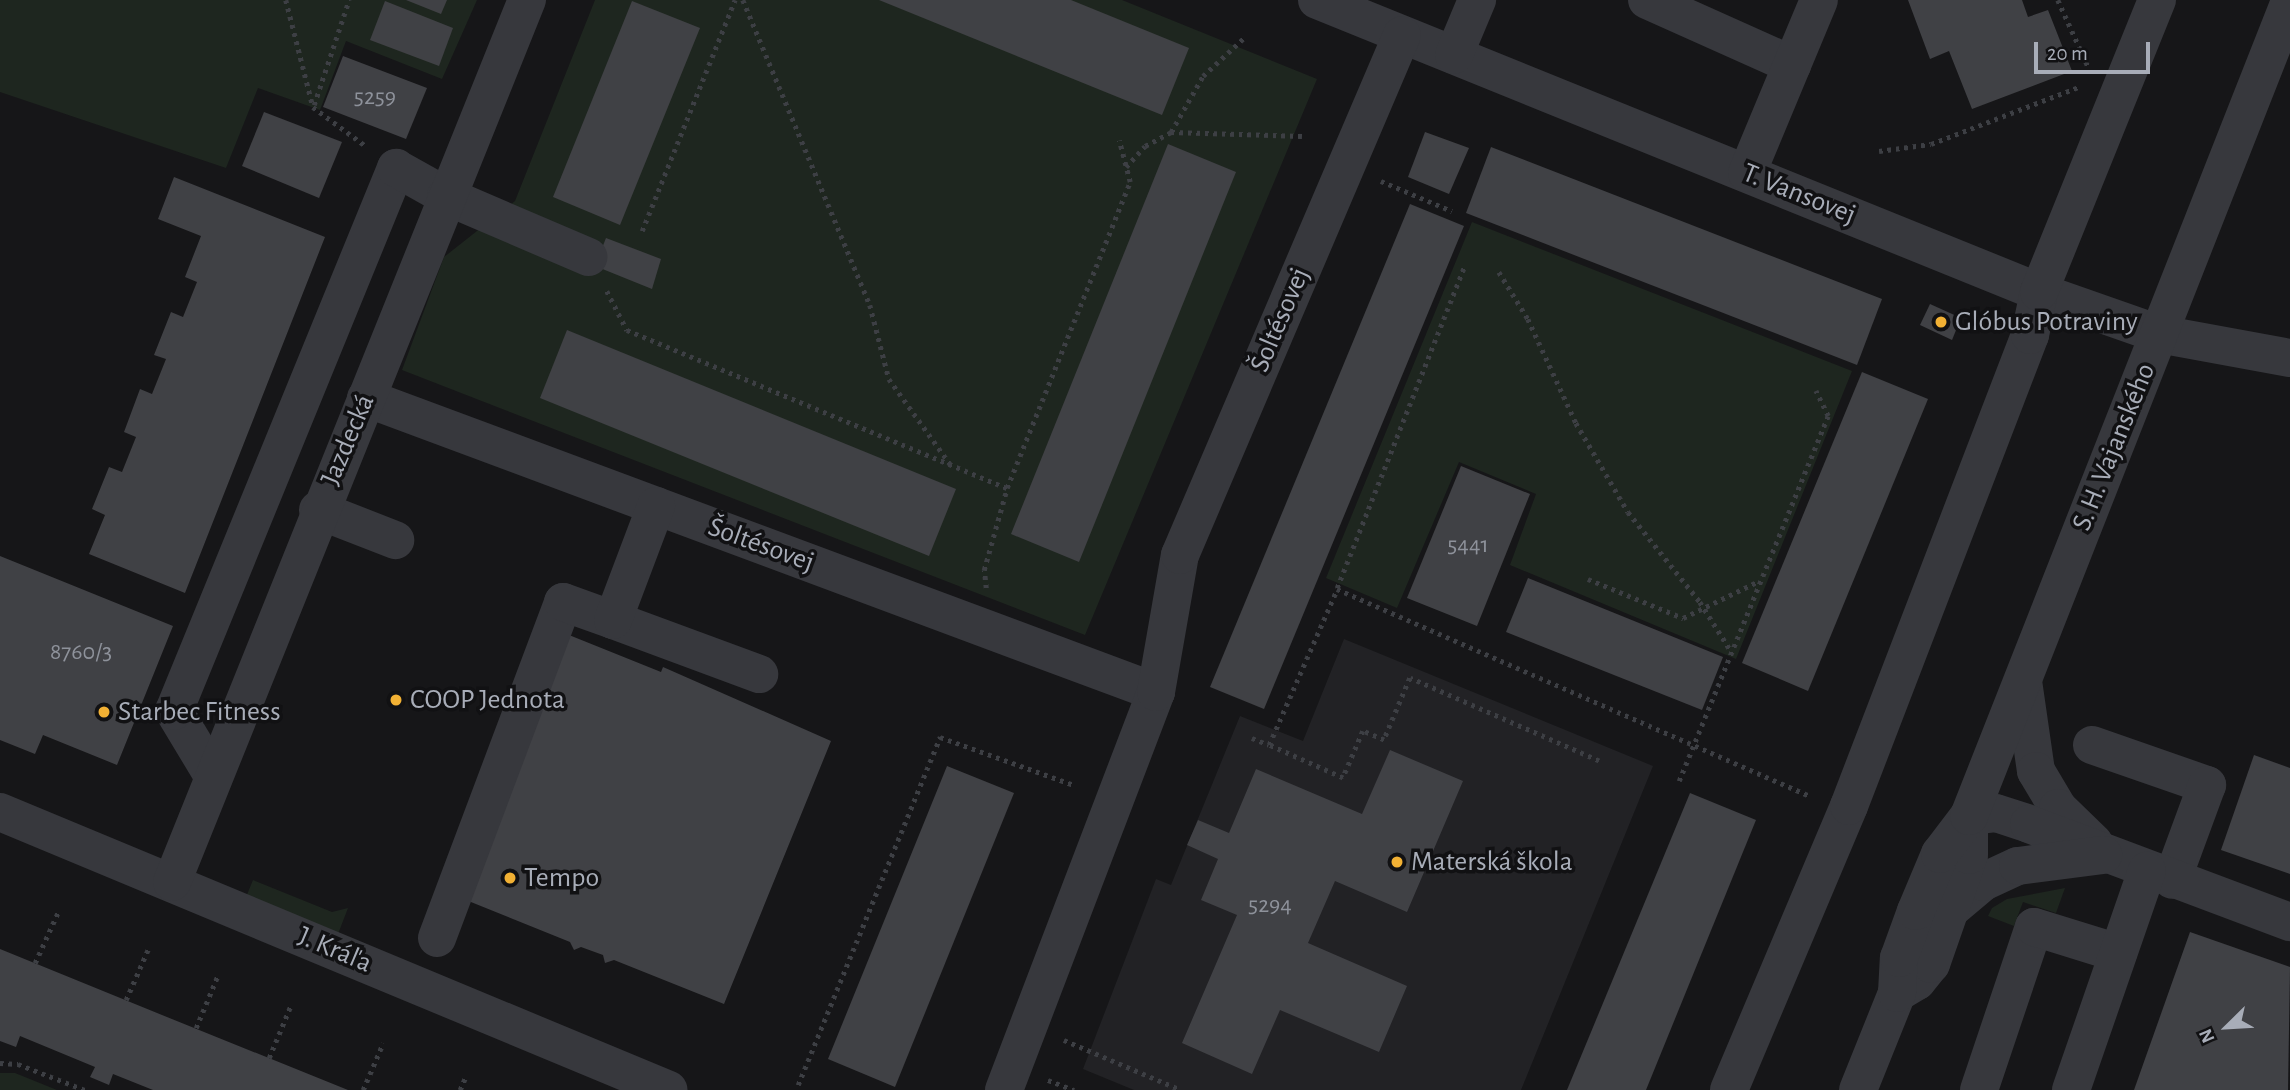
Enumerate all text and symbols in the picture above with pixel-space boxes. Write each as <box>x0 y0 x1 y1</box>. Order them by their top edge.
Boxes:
scale bar <box>2038 28 2154 72</box>
text: 20 m <box>2047 43 2088 64</box>
house number: 5259 <box>354 84 396 112</box>
street label: T. Vansovej <box>1737 156 1861 232</box>
street label: Šoltésovej <box>1243 263 1317 377</box>
place label: Glóbus Potraviny <box>1955 305 2138 339</box>
marker: Glóbus Potraviny <box>1933 314 1949 330</box>
street label: S. H. Vajanského <box>2065 358 2163 536</box>
street label: Jazdecká <box>314 389 382 491</box>
street label: Šoltésovej <box>703 510 819 580</box>
house number: 5441 <box>1447 532 1489 560</box>
house number: 8760/3 <box>50 639 112 667</box>
place label: COOP Jednota <box>410 683 565 717</box>
marker: COOP Jednota <box>388 692 404 708</box>
place label: Starbec Fitness <box>118 695 281 729</box>
marker: Starbec Fitness <box>96 704 112 720</box>
place label: Materská škola <box>1411 845 1573 879</box>
marker: Materská škola <box>1389 854 1405 870</box>
place label: Tempo <box>524 861 599 895</box>
marker: Tempo <box>502 870 518 886</box>
house number: 5294 <box>1248 892 1292 920</box>
street label: J. Kráľa <box>293 920 377 980</box>
north arrow <box>2192 992 2262 1062</box>
text: N <box>2196 1026 2219 1046</box>

